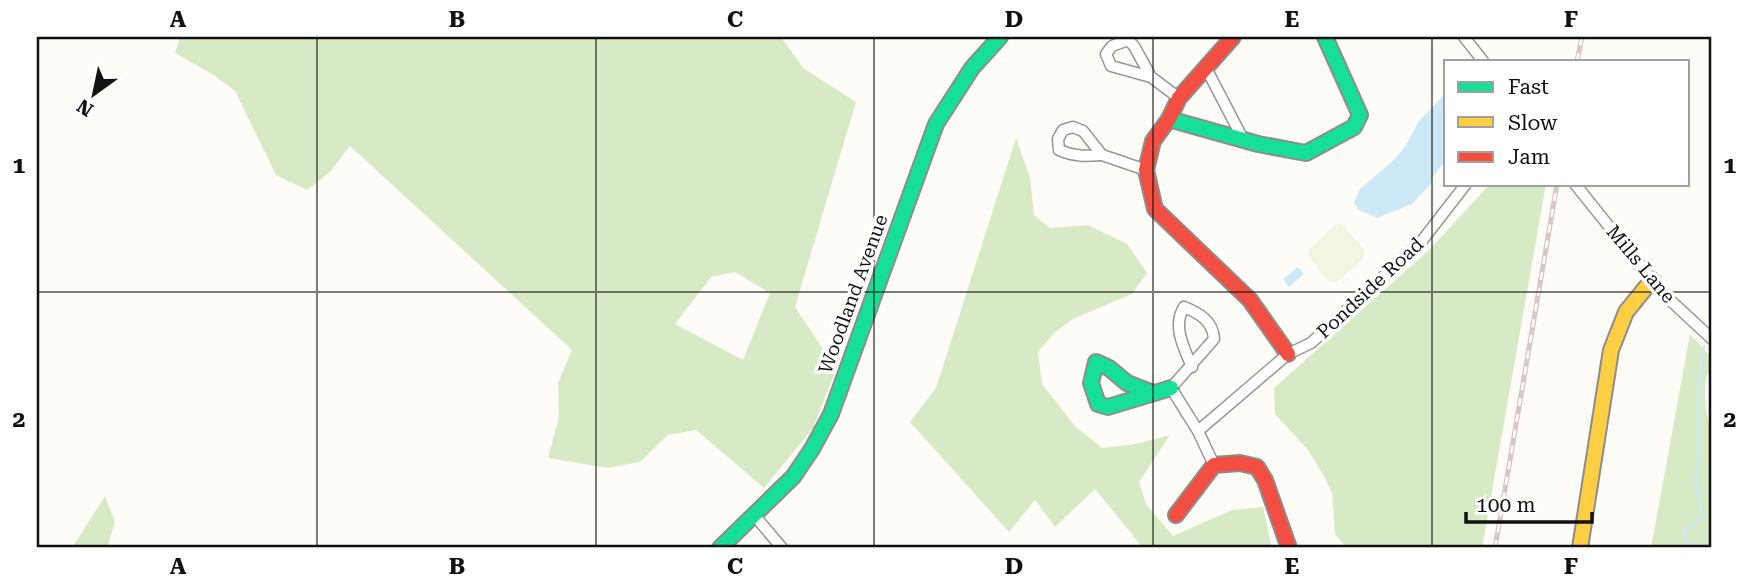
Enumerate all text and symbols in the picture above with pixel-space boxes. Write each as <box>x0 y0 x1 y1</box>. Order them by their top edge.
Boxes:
text: A <box>170 6 187 33</box>
text: B <box>449 6 465 33</box>
text: C <box>727 6 743 33</box>
text: D <box>1005 6 1023 33</box>
text: E <box>1285 6 1299 33</box>
text: F <box>1564 6 1578 33</box>
north arrow <box>60 60 130 130</box>
legend <box>1444 60 1690 186</box>
text: Fast <box>1508 75 1549 99</box>
text: N <box>72 94 97 121</box>
text: Slow <box>1508 111 1558 135</box>
text: Jam <box>1508 145 1550 169</box>
text: 1 <box>13 152 26 179</box>
text: 1 <box>1724 152 1737 179</box>
street label: Woodland Avenue <box>814 211 892 377</box>
street label: Mills Lane <box>1602 220 1680 308</box>
street label: Pondside Road <box>1312 233 1428 343</box>
text: 2 <box>13 406 25 433</box>
text: 2 <box>1724 406 1736 433</box>
scale bar <box>1466 480 1592 524</box>
text: 100 m <box>1476 493 1536 517</box>
text: A <box>170 553 187 580</box>
text: B <box>449 553 465 580</box>
text: C <box>727 553 743 580</box>
text: D <box>1005 553 1023 580</box>
text: E <box>1285 553 1299 580</box>
text: F <box>1564 553 1578 580</box>

